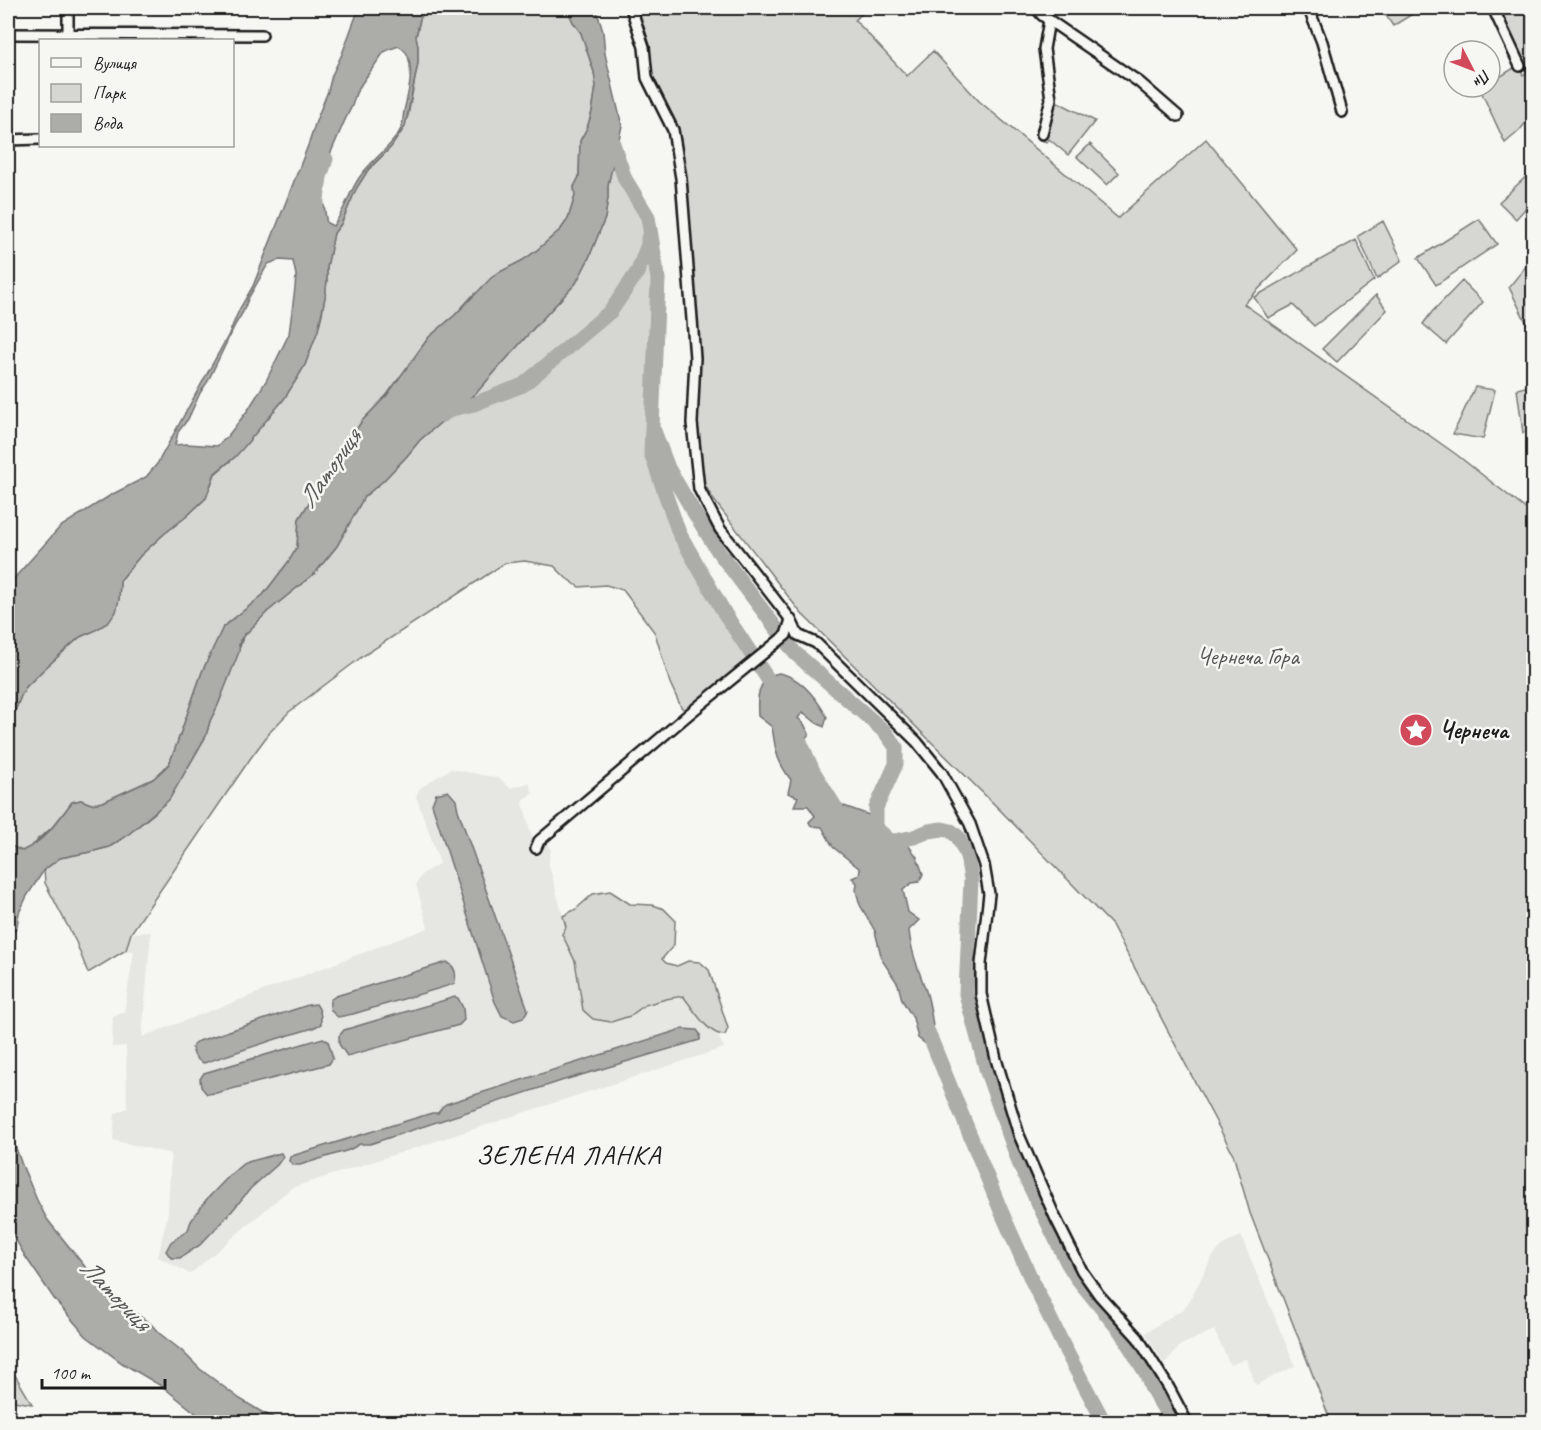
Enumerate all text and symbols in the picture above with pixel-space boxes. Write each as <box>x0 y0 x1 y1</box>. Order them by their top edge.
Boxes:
legend <box>39 39 234 147</box>
north arrow <box>1442 39 1502 99</box>
text: Вулиця <box>93 52 137 74</box>
text: Пн <box>1469 65 1495 92</box>
text: Парк <box>93 82 127 104</box>
text: Вода <box>93 112 124 134</box>
water label: Латориця <box>291 420 370 514</box>
park label: Чернеча Гора <box>1197 641 1300 671</box>
place icon: Чернеча <box>1398 712 1434 748</box>
place label: Чернеча <box>1439 715 1511 745</box>
district label: ЗЕЛЕНА ЛАНКА <box>476 1138 662 1172</box>
water label: Латориця <box>73 1251 161 1340</box>
scale bar <box>42 1352 165 1390</box>
text: 100 m <box>51 1362 92 1384</box>

